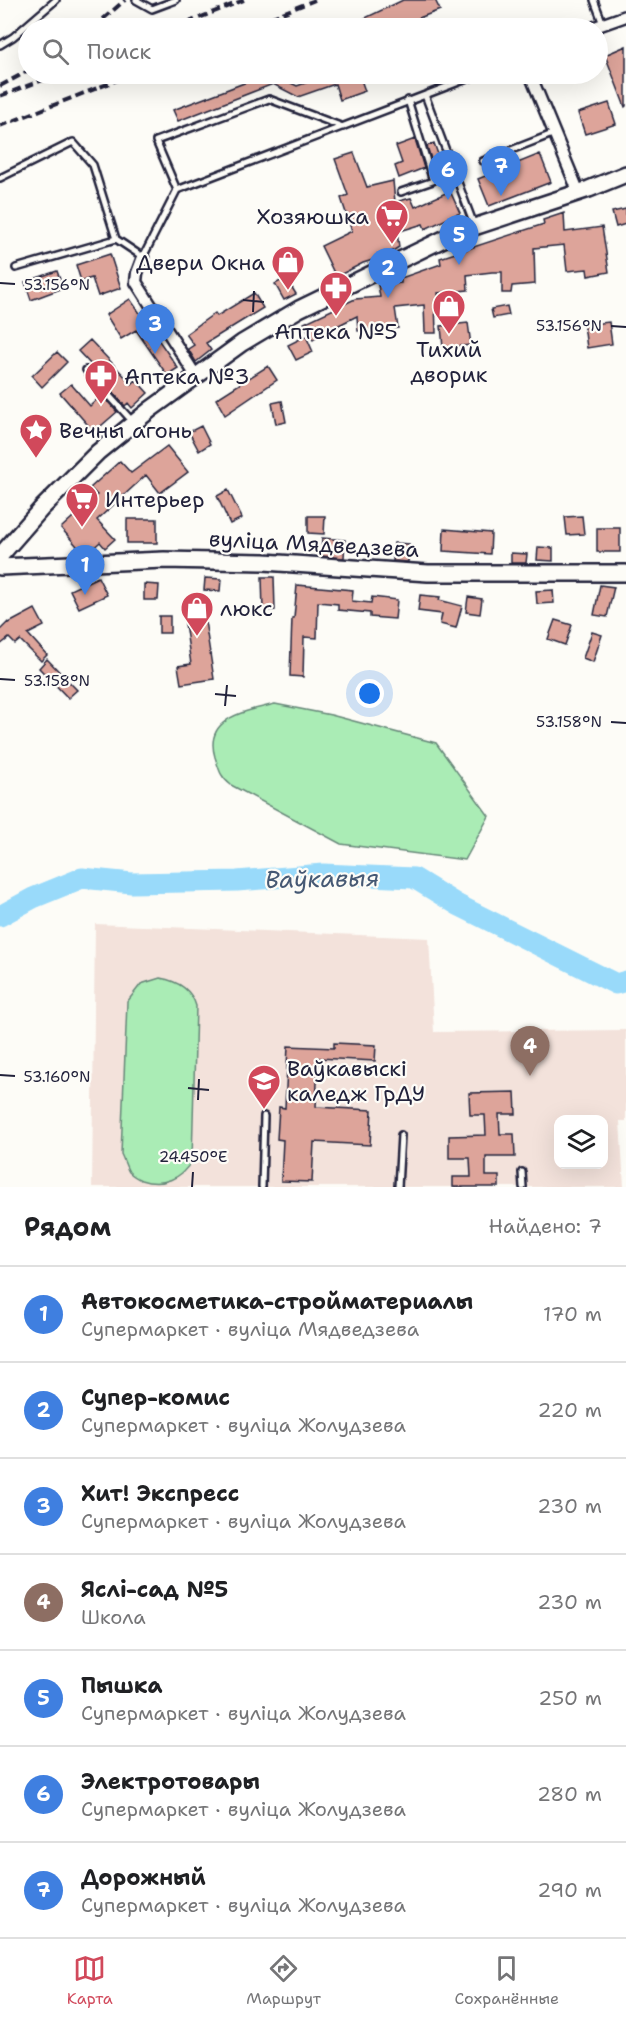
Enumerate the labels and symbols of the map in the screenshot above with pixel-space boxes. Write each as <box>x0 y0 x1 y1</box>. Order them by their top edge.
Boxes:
pin: 7 <box>482 146 520 196</box>
pin: 6 <box>428 150 468 200</box>
supermarket icon: Хозяюшка <box>374 198 410 245</box>
place label: Хозяюшка <box>257 202 369 231</box>
pin: 5 <box>440 216 478 265</box>
shop icon: Двери Окна <box>270 244 306 291</box>
place label: Двери Окна <box>136 248 265 277</box>
pin: 2 <box>368 248 408 298</box>
pharmacy icon: Аптека №5 <box>318 270 354 317</box>
text: 53.156°N <box>24 275 90 295</box>
shop icon: Тихий дворик <box>431 288 467 335</box>
pin: 3 <box>136 304 174 354</box>
text: 53.156°N <box>536 316 602 336</box>
place label: Аптека №5 <box>274 317 398 346</box>
place label: Тихий дворик <box>410 335 488 389</box>
pharmacy icon: Аптека №3 <box>83 358 119 405</box>
place label: Аптека №3 <box>124 362 250 391</box>
place icon: Вечны агонь <box>18 412 54 459</box>
place label: Вечны агонь <box>59 416 192 445</box>
supermarket icon: Интерьер <box>64 481 100 528</box>
place label: Интерьер <box>105 485 205 514</box>
street label: вуліца Мядведзева <box>208 524 420 564</box>
pin: 1 <box>66 546 104 595</box>
shop icon: люкс <box>179 590 215 637</box>
place label: люкс <box>220 594 273 623</box>
text: 53.158°N <box>24 671 90 691</box>
your location <box>355 679 384 708</box>
text: 53.158°N <box>536 712 602 732</box>
water label: Ваўкавыя <box>265 862 379 896</box>
pin: 4 <box>510 1026 550 1076</box>
place label: Ваўкавыскі каледж ГрДУ <box>287 1054 425 1108</box>
school or university icon: Ваўкавыскі каледж ГрДУ <box>246 1063 282 1110</box>
text: 53.160°N <box>24 1067 90 1087</box>
text: 24.450°E <box>159 1147 227 1167</box>

